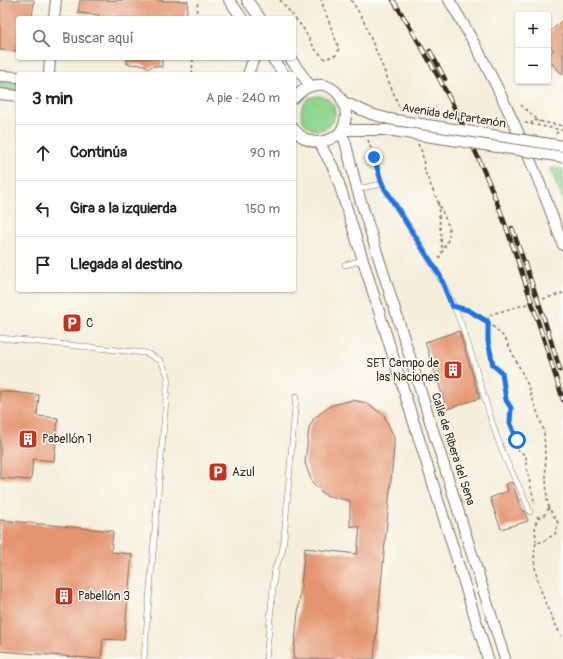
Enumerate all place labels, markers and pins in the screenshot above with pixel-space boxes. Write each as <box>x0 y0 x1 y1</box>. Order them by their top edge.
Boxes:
parking icon: C <box>61 312 83 334</box>
place label: C <box>86 316 93 331</box>
place label: SET Campo de las Naciones <box>366 356 440 385</box>
building icon: SET Campo de las Naciones <box>442 359 464 381</box>
building icon: Pabellón 1 <box>17 428 39 450</box>
place label: Pabellón 1 <box>42 432 92 447</box>
parking icon: Azul <box>207 461 229 483</box>
place label: Azul <box>232 465 255 480</box>
building icon: Pabellón 3 <box>53 585 75 607</box>
place label: Pabellón 3 <box>78 589 130 604</box>

